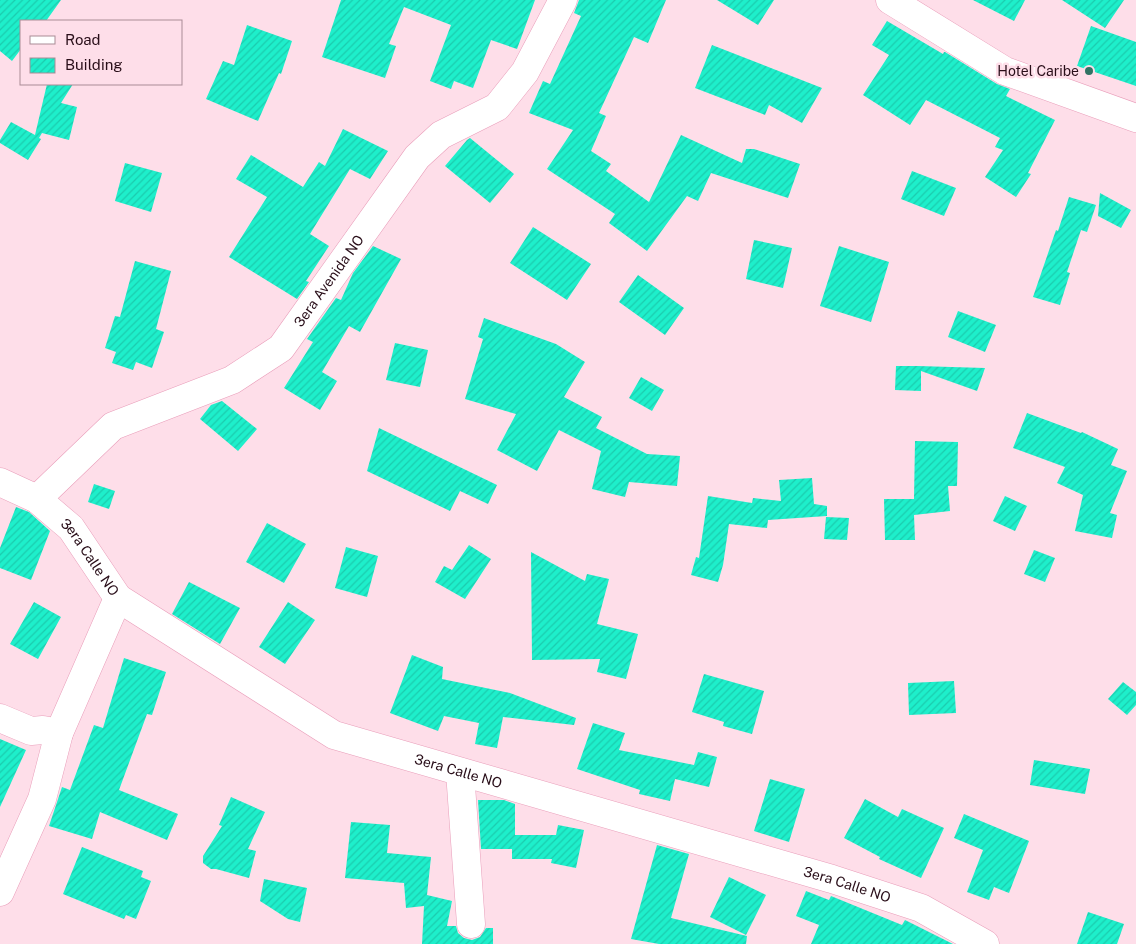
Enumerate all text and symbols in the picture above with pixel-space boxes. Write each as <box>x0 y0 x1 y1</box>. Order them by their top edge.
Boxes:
legend <box>20 20 182 85</box>
text: Road <box>65 31 101 48</box>
text: Building <box>65 56 123 73</box>
place label: Hotel Caribe <box>997 63 1079 79</box>
marker: Hotel Caribe <box>1083 65 1095 77</box>
street label: 3era Avenida NO <box>291 232 367 330</box>
street label: 3era Calle NO <box>58 515 122 599</box>
street label: 3era Calle NO <box>413 751 504 791</box>
street label: 3era Calle NO <box>802 863 893 906</box>

